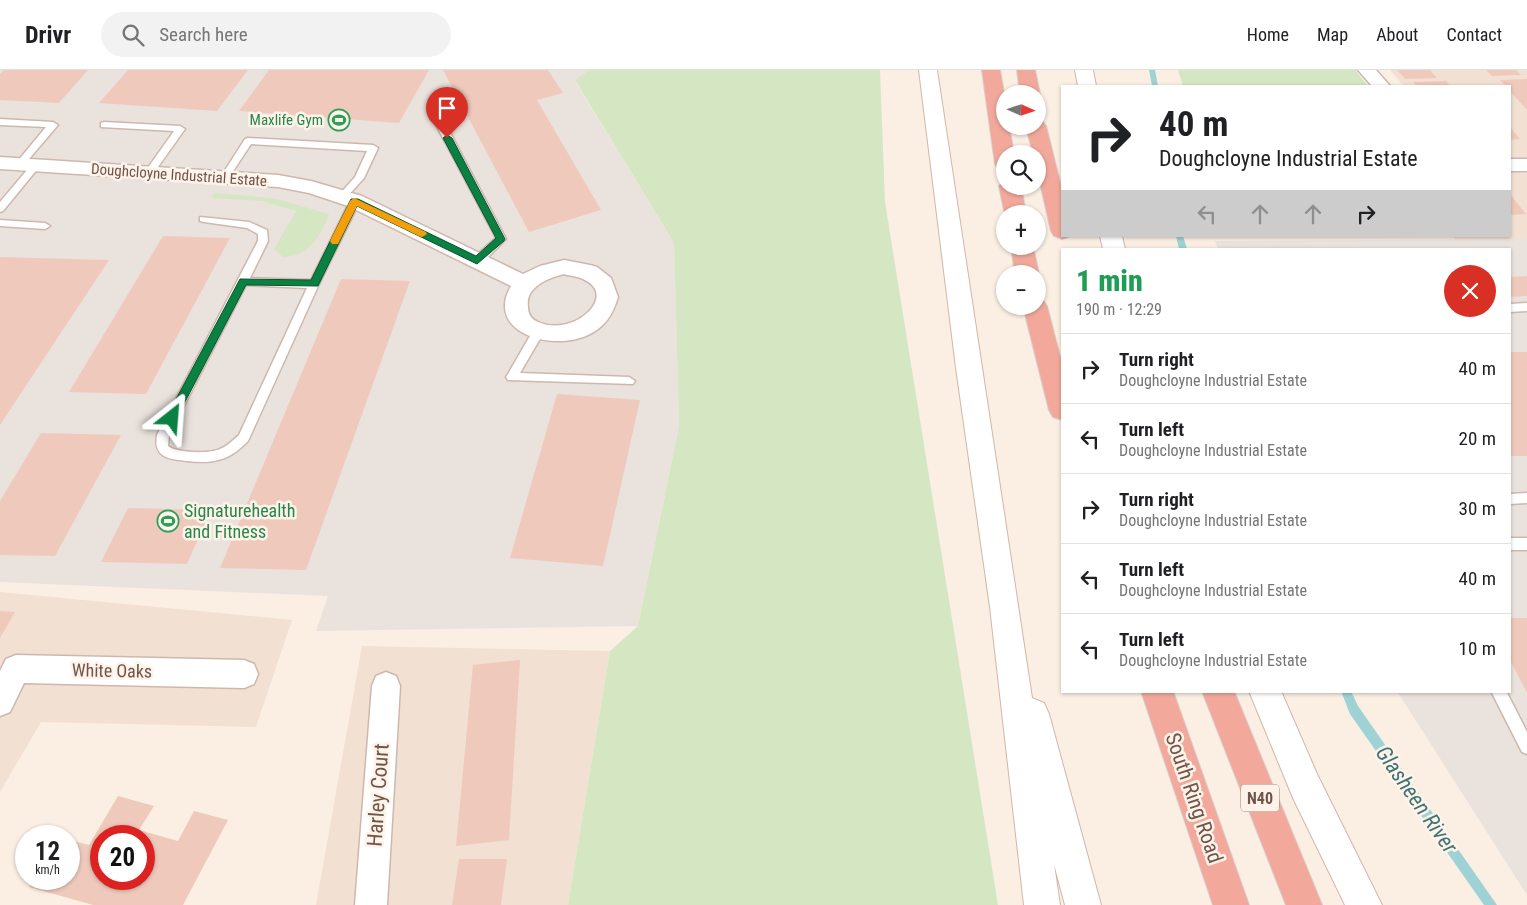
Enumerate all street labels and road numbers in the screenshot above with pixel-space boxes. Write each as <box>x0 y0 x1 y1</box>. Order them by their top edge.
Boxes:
street label: Doughcloyne Industrial Estate <box>90 160 268 190</box>
street label: White Oaks <box>72 659 152 682</box>
street label: South Ring Road <box>1160 730 1228 866</box>
street label: Harley Court <box>362 743 394 847</box>
road number: N40 <box>1241 784 1279 811</box>

